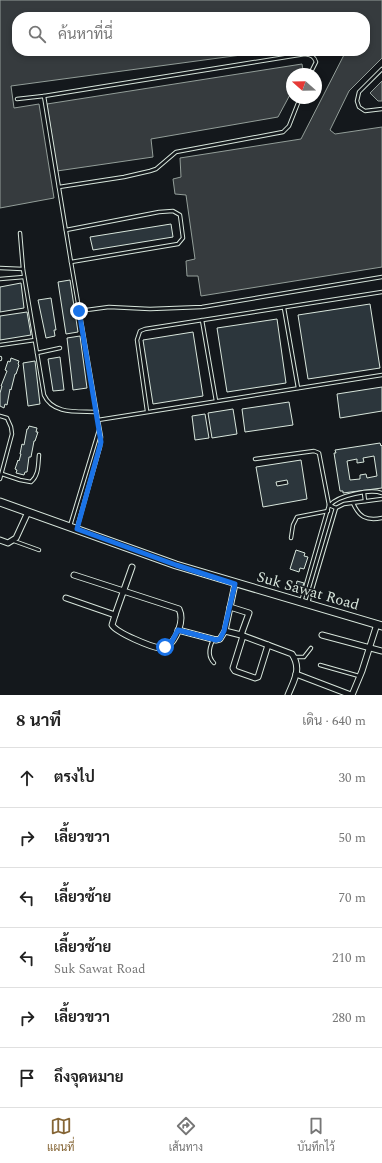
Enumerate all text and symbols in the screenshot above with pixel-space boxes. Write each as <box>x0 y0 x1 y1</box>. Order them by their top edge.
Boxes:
search box <box>12 12 370 56</box>
icon: search <box>26 23 48 45</box>
text: ค้นหาที่นี่ <box>58 23 113 46</box>
north arrow <box>286 68 322 104</box>
route end <box>70 302 88 320</box>
street label: Suk Sawat Road <box>254 565 362 617</box>
route start <box>156 638 174 656</box>
text: 8 นาที <box>16 708 61 734</box>
text: เดิน · 640 m <box>302 711 366 731</box>
text: ตรงไป <box>54 766 95 789</box>
icon: ahead <box>16 767 38 789</box>
text: 30 m <box>339 768 366 788</box>
text: เลี้ยวขวา <box>54 826 110 849</box>
icon: right <box>16 827 38 849</box>
text: 50 m <box>339 828 366 848</box>
text: เลี้ยวซ้าย <box>54 886 111 909</box>
icon: left <box>16 887 38 909</box>
text: 70 m <box>339 888 366 908</box>
text: เลี้ยวซ้าย <box>54 936 111 959</box>
icon: left <box>16 947 38 969</box>
text: 210 m <box>332 948 366 968</box>
text: Suk Sawat Road <box>54 959 146 979</box>
text: เลี้ยวขวา <box>54 1006 110 1029</box>
icon: right <box>16 1007 38 1029</box>
text: 280 m <box>332 1008 366 1028</box>
text: ถึงจุดหมาย <box>54 1066 124 1089</box>
icon: arrive <box>16 1067 38 1089</box>
tab: แผนที่ <box>47 1115 75 1156</box>
tab: เส้นทาง <box>169 1115 203 1156</box>
tab: บันทึกไว้ <box>297 1115 335 1156</box>

